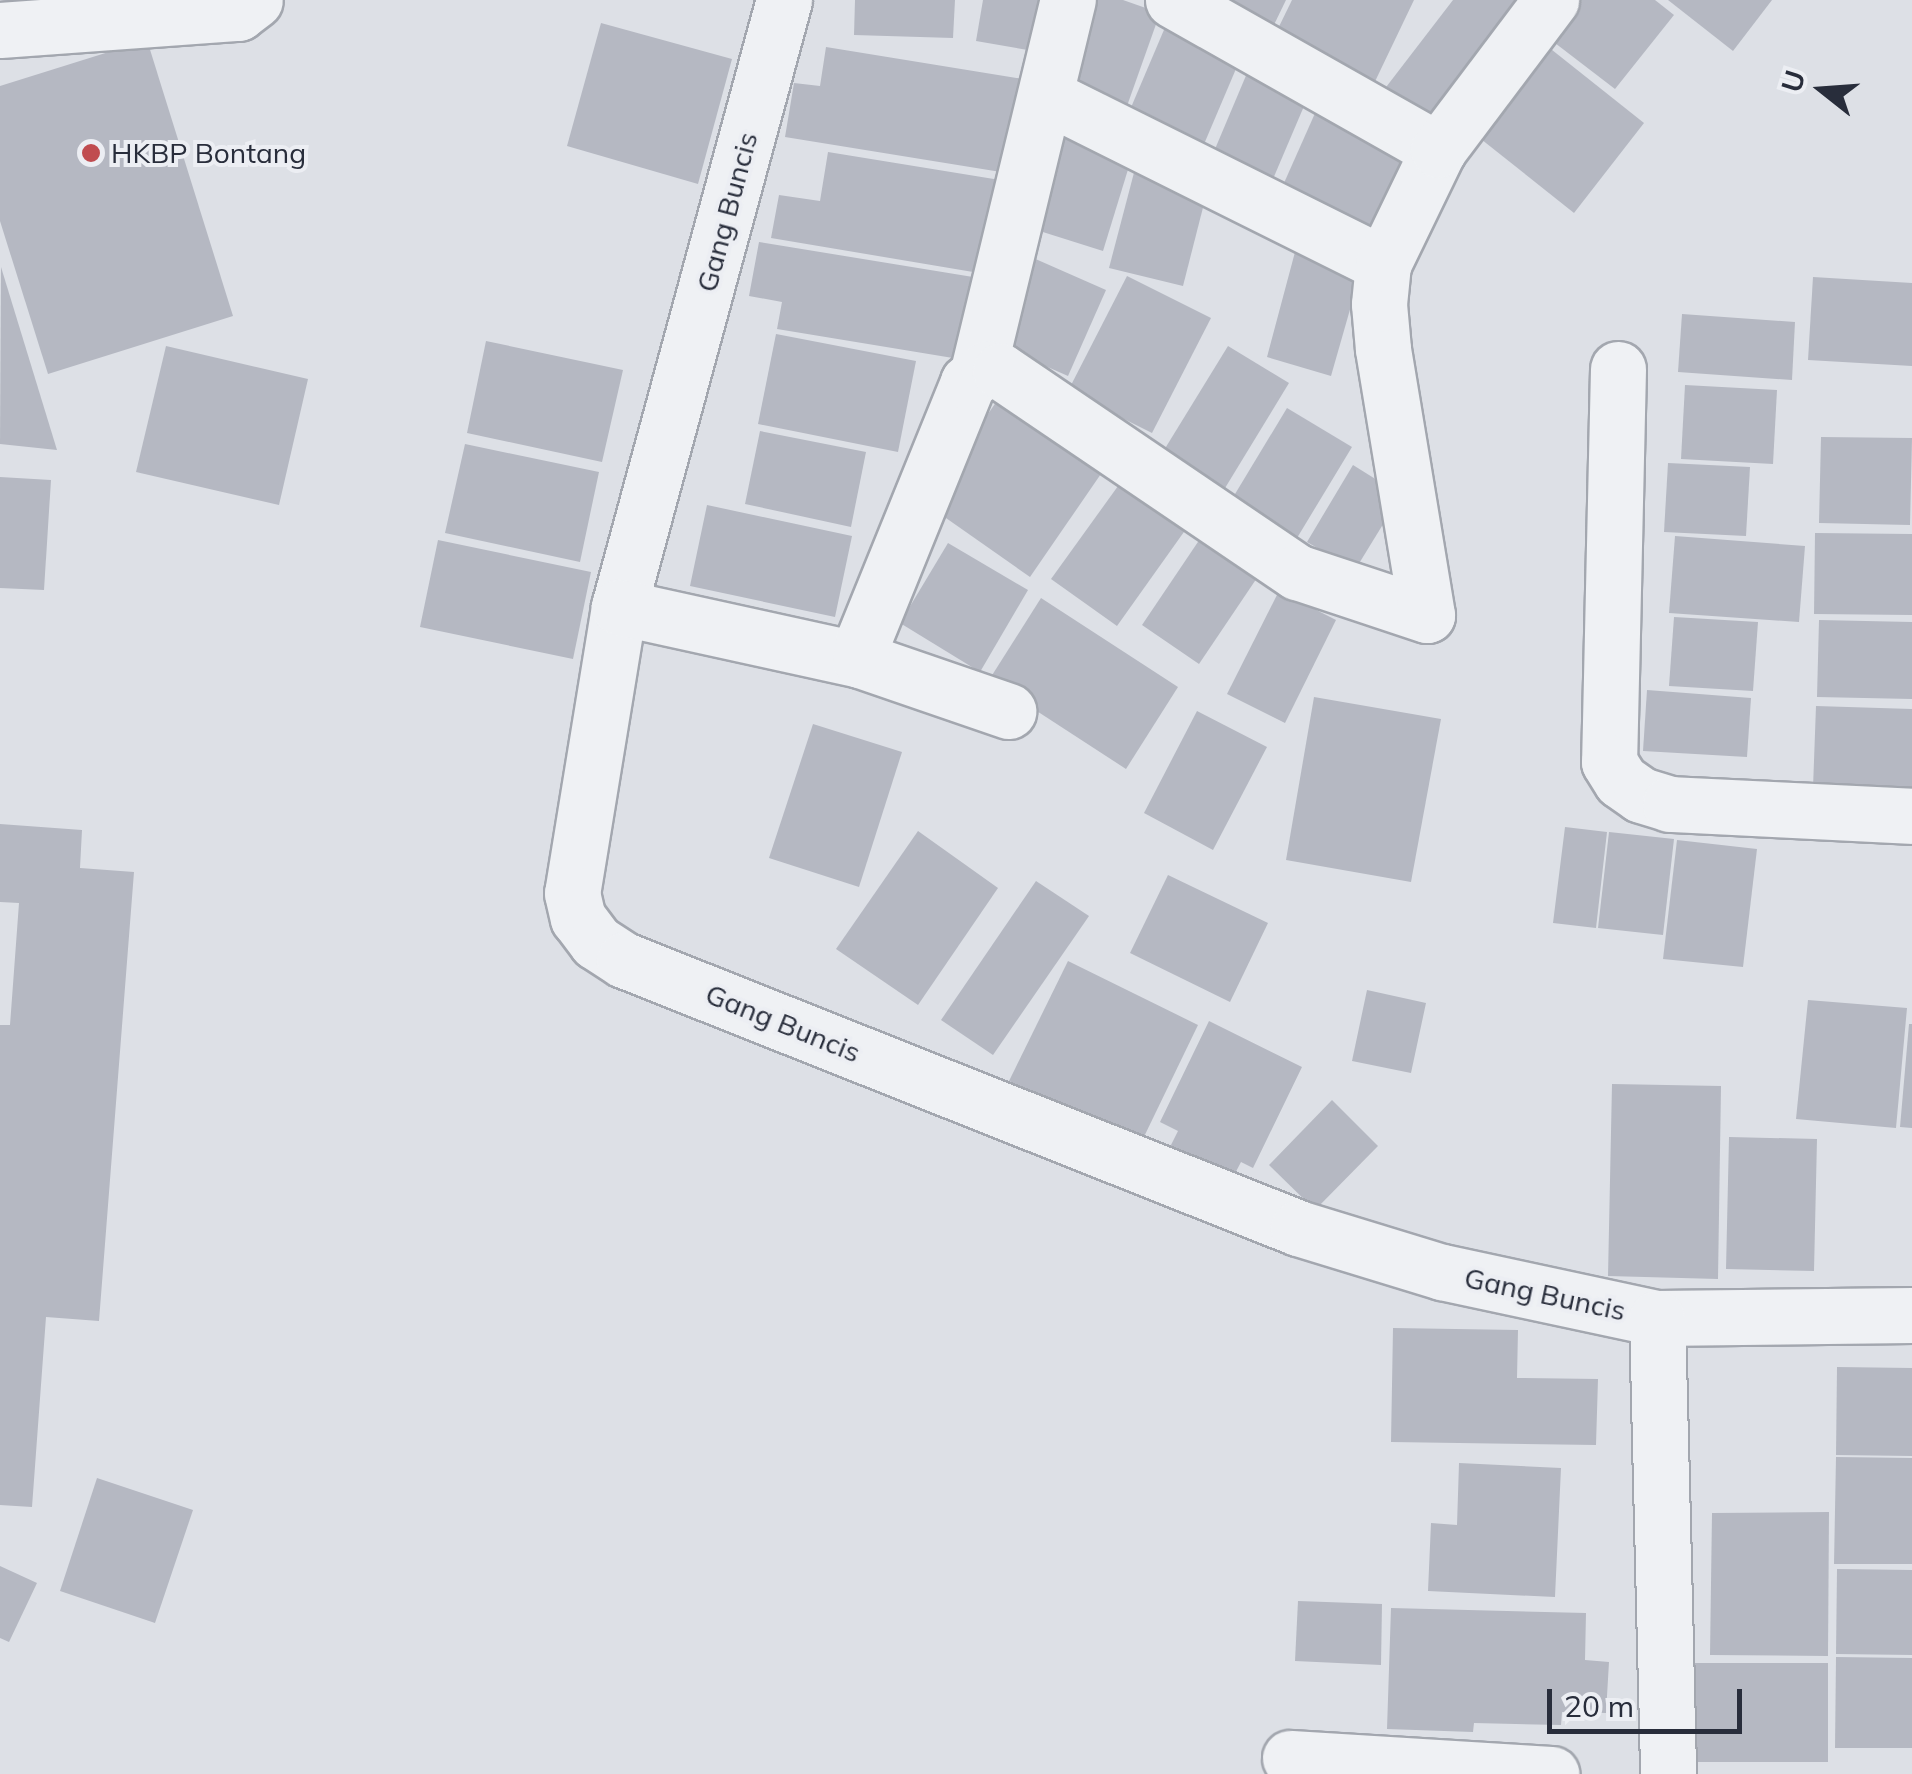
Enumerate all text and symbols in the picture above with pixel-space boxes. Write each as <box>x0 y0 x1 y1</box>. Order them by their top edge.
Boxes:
north arrow <box>1772 40 1872 140</box>
text: U <box>1773 66 1813 96</box>
street label: Gang Buncis <box>690 129 764 295</box>
place label: HKBP Bontang <box>111 136 306 170</box>
marker: HKBP Bontang <box>80 142 102 164</box>
street label: Gang Buncis <box>701 977 865 1069</box>
street label: Gang Buncis <box>1461 1261 1629 1327</box>
scale bar <box>1552 1669 1747 1731</box>
text: 20 m <box>1564 1687 1634 1725</box>

